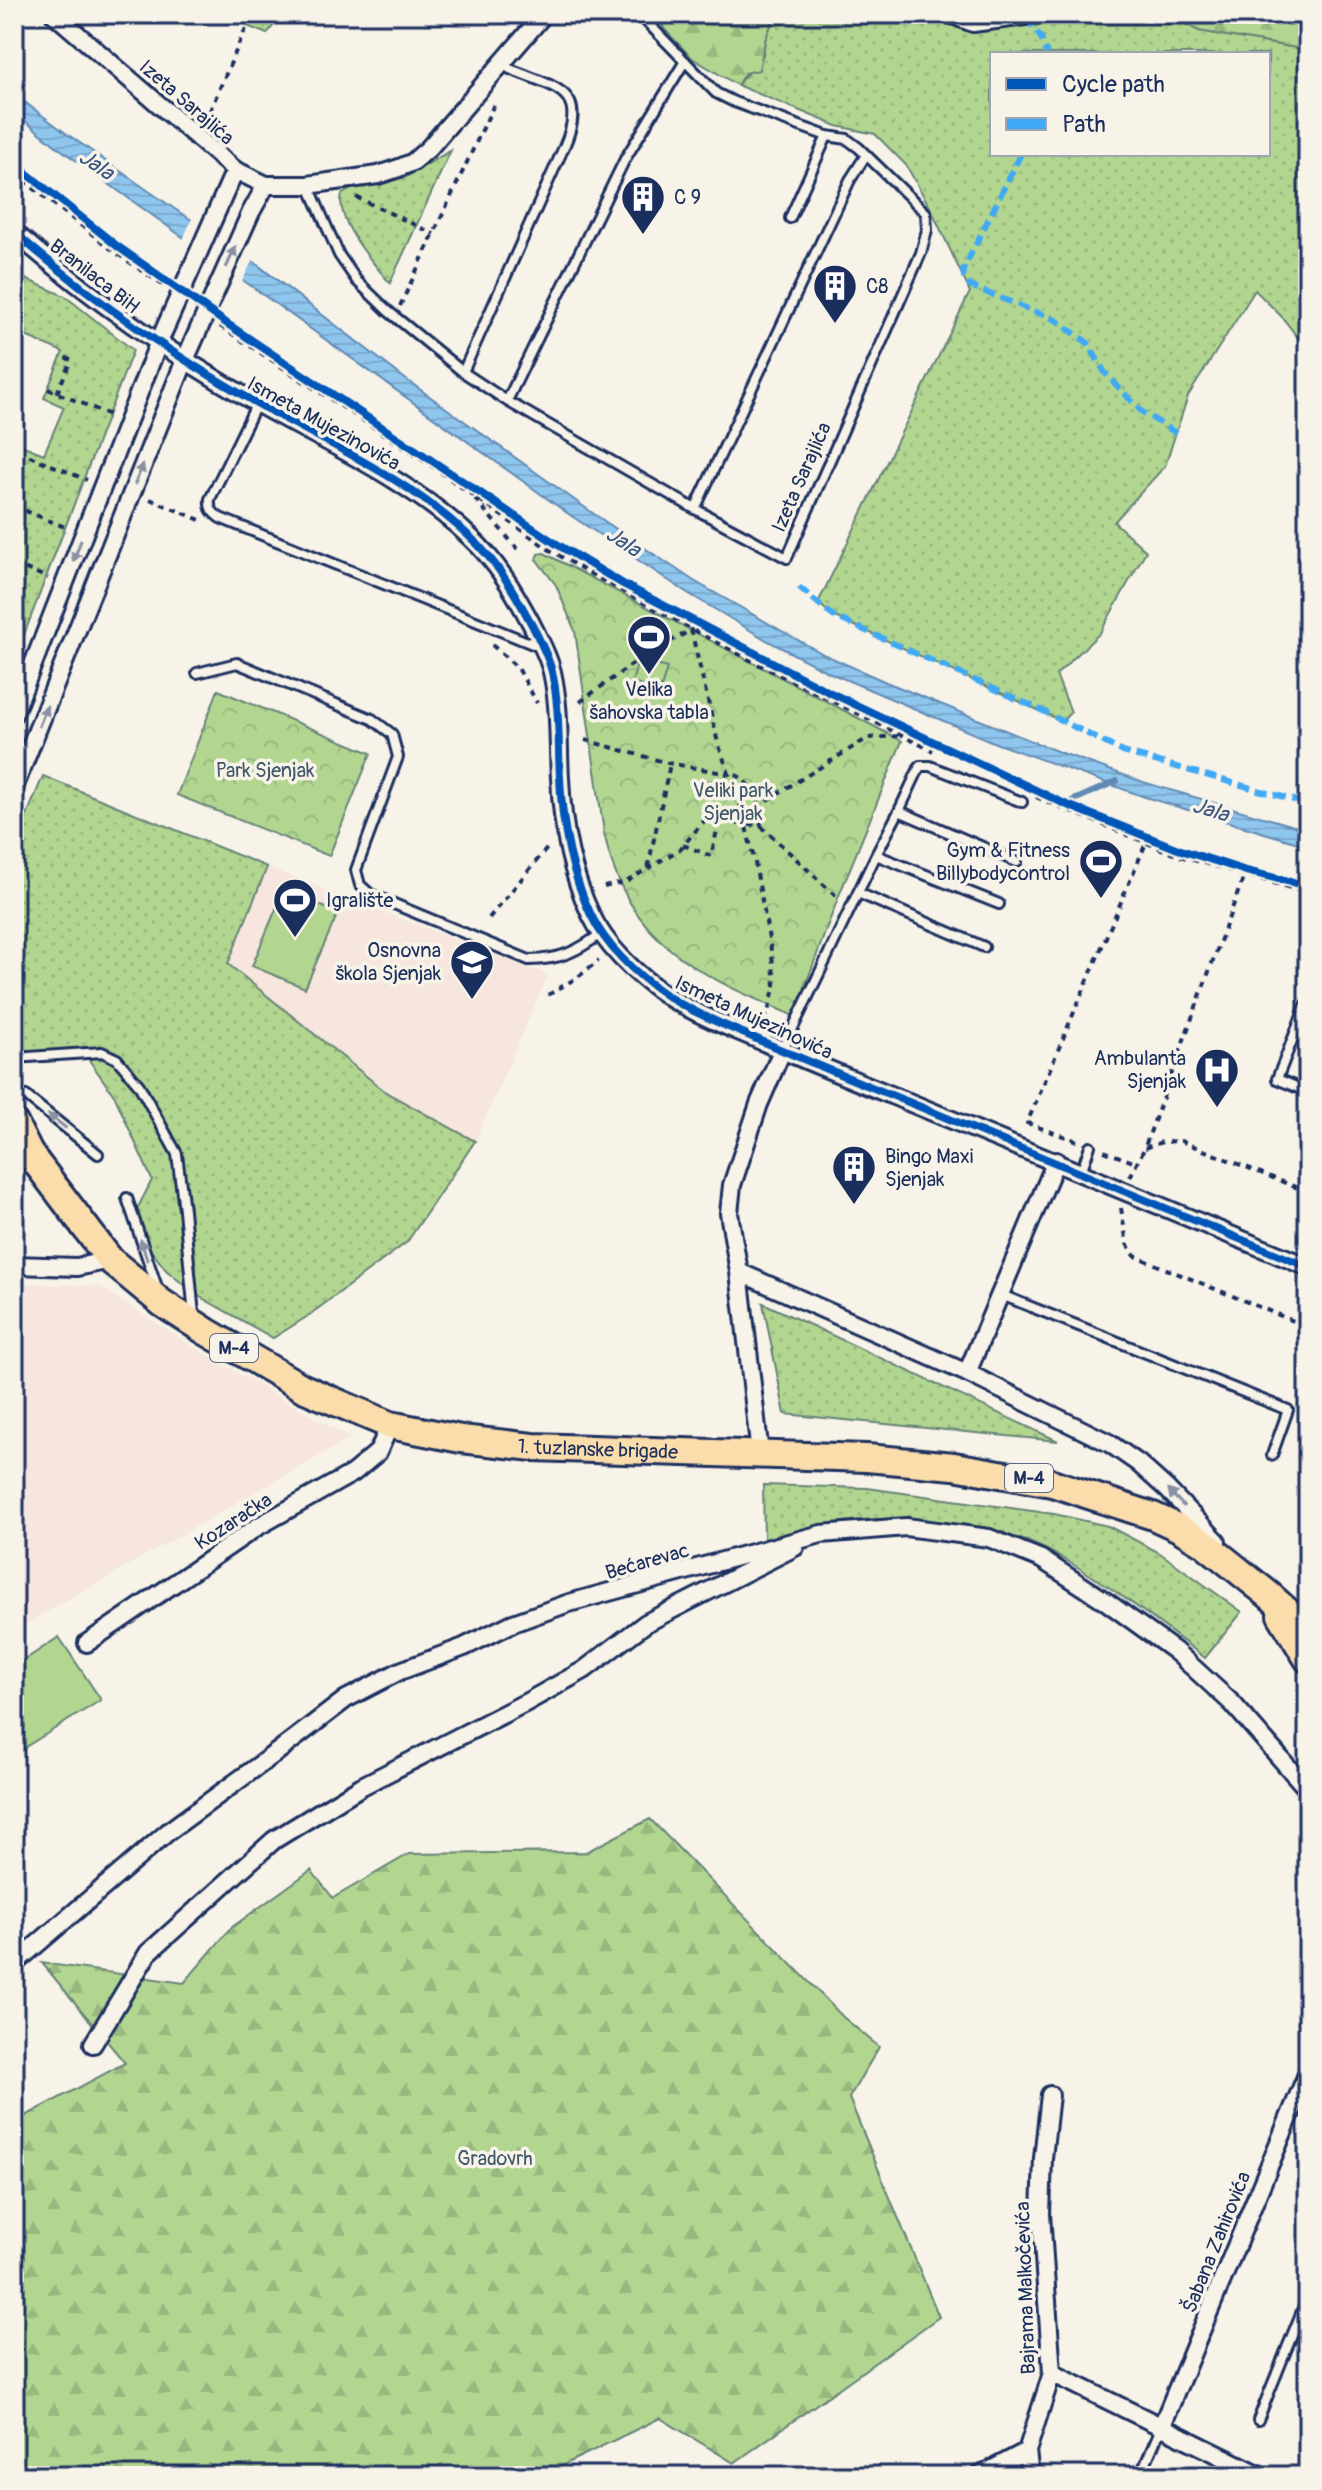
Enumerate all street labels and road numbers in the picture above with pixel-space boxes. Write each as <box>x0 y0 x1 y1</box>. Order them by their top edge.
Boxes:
street label: Izeta Sarajlića <box>134 54 239 150</box>
street label: Branilaca BiH <box>45 233 145 319</box>
street label: Ismeta Mujezinovića <box>243 371 405 476</box>
street label: Izeta Sarajlića <box>766 418 837 536</box>
street label: Ismeta Mujezinovića <box>671 970 837 1065</box>
road number: M-4 <box>210 1334 258 1362</box>
street label: 1. tuzlanske brigade <box>516 1433 679 1465</box>
road number: M-4 <box>1005 1464 1053 1492</box>
street label: Kozaračka <box>190 1487 277 1556</box>
street label: Bećarevac <box>602 1538 692 1585</box>
street label: Šabana Zahirovića <box>1176 2167 1256 2317</box>
street label: Bajrama Malkočevića <box>1010 2201 1041 2375</box>

